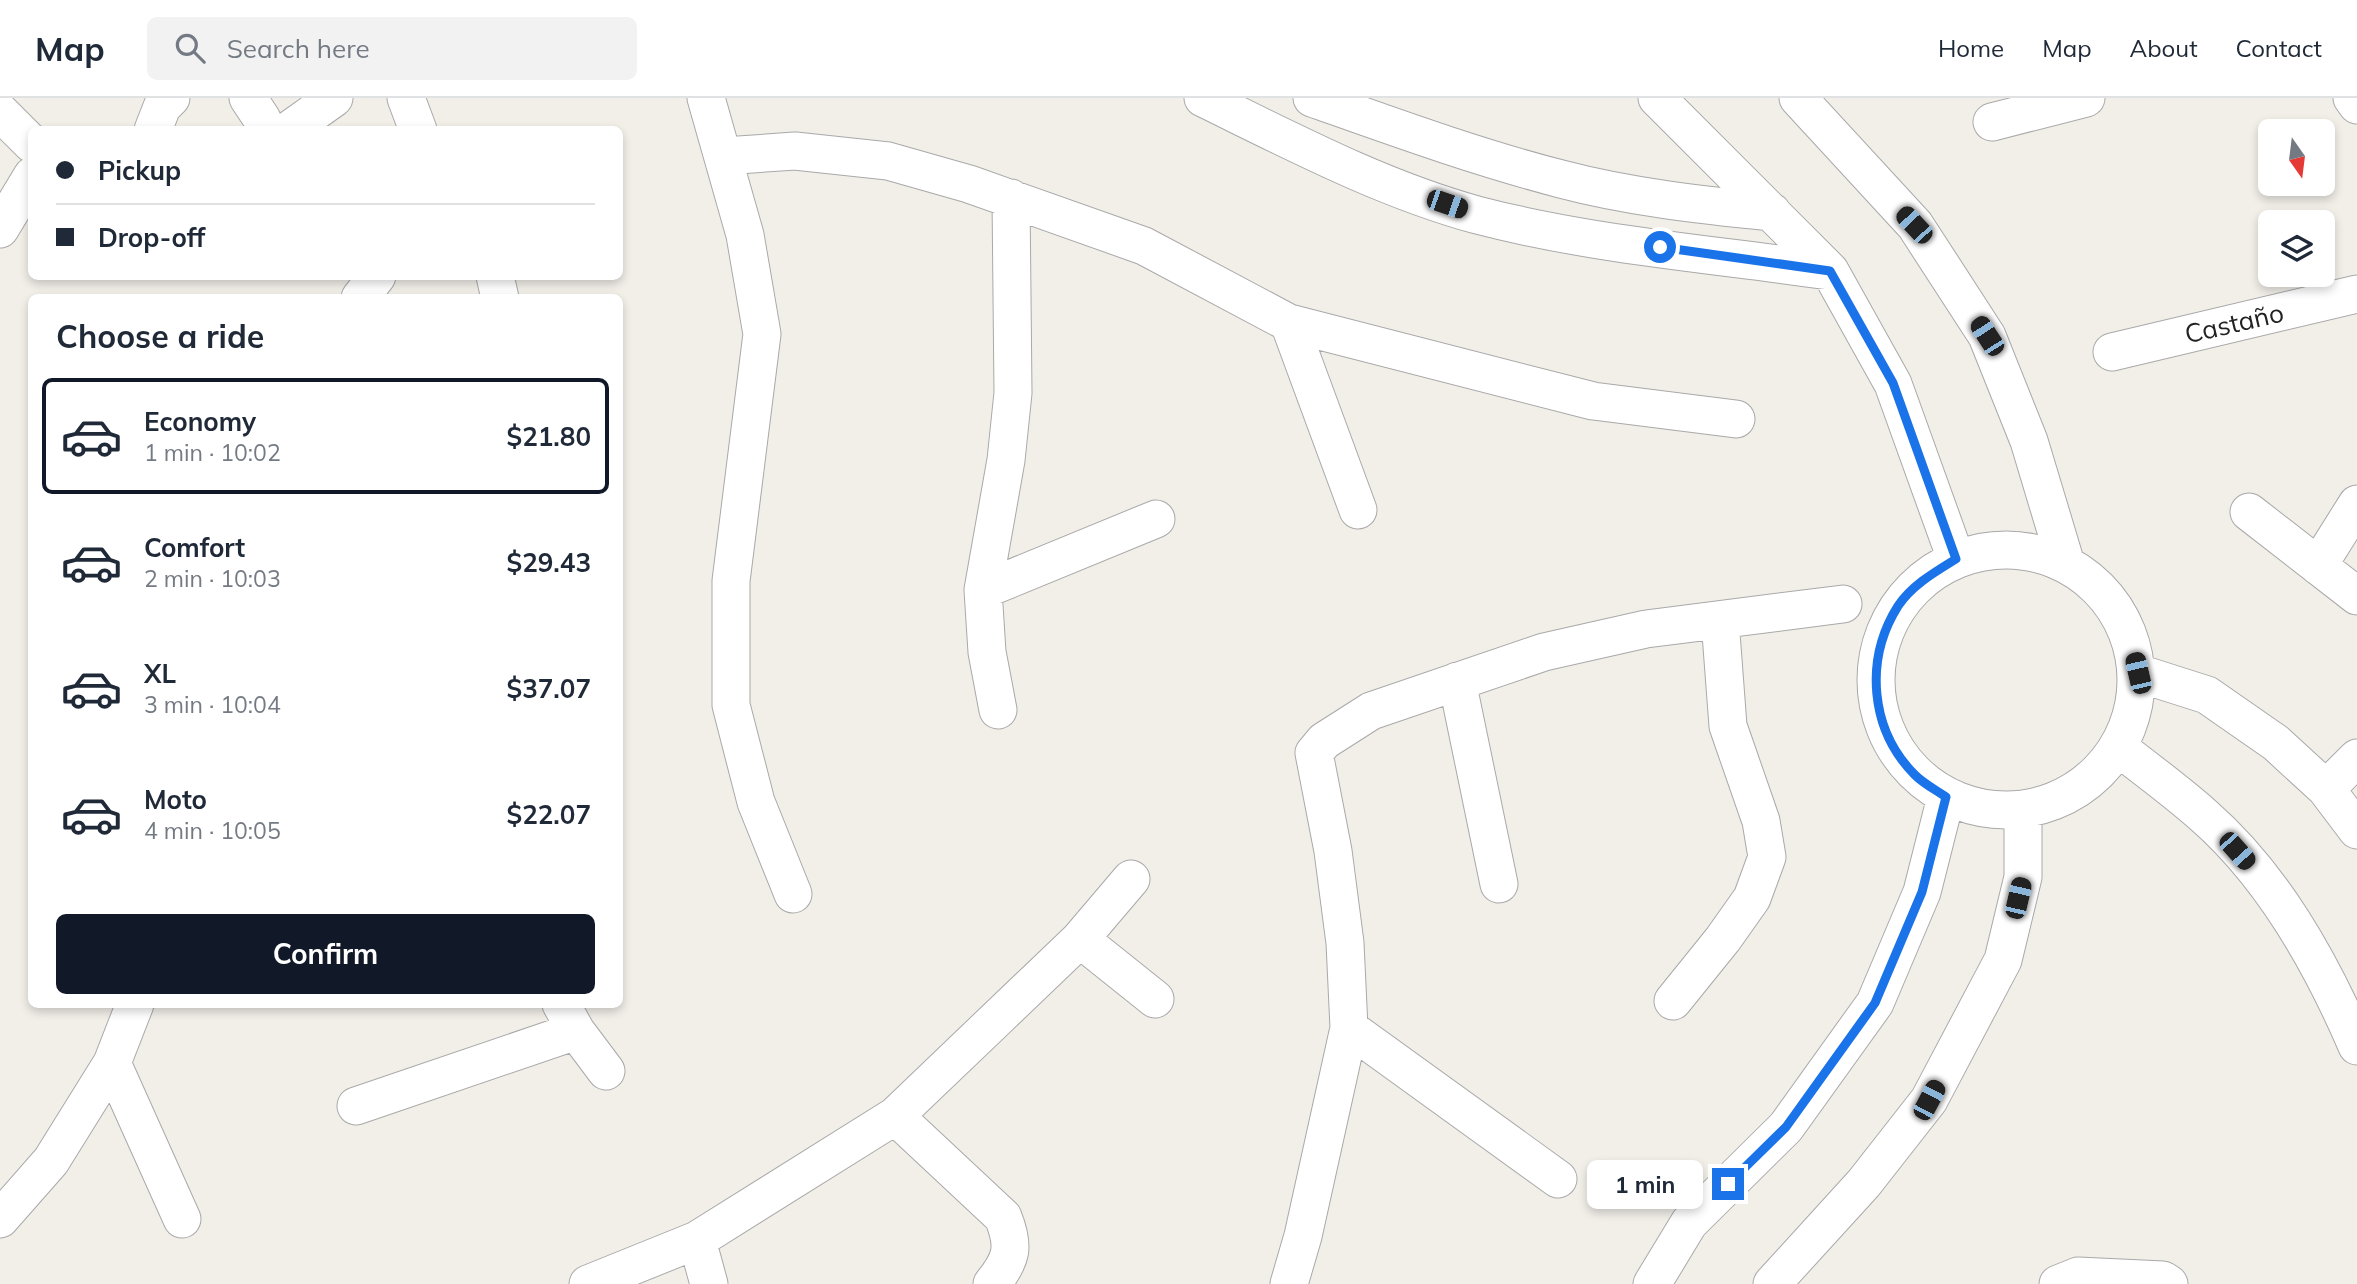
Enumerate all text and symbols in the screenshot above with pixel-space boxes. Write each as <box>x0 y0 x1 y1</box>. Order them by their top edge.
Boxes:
search box <box>147 17 637 80</box>
text: Map <box>35 28 105 69</box>
icon: search <box>171 29 209 67</box>
text: Search here <box>227 32 370 65</box>
text: Home <box>1938 33 2004 63</box>
text: Map <box>2042 33 2092 63</box>
text: About <box>2130 33 2198 63</box>
text: Contact <box>2236 33 2322 63</box>
north arrow <box>2258 119 2334 196</box>
map controls <box>2258 119 2335 287</box>
text: Pickup <box>98 154 181 187</box>
car <box>1424 187 1471 221</box>
car <box>1892 202 1937 248</box>
button: layers <box>2258 210 2335 287</box>
text: Drop-off <box>98 221 205 254</box>
route start <box>1644 231 1676 263</box>
street label: Castaño <box>2181 296 2287 350</box>
car <box>1967 313 2008 359</box>
text: Choose a ride <box>56 316 264 356</box>
icon: car <box>60 405 123 468</box>
text: Economy <box>144 405 256 438</box>
text: $21.80 <box>507 420 591 453</box>
text: 1 min · 10:02 <box>144 438 281 467</box>
icon: car <box>60 531 123 594</box>
text: Comfort <box>144 531 245 564</box>
text: $29.43 <box>507 546 591 579</box>
text: 2 min · 10:03 <box>144 564 281 593</box>
car <box>2124 650 2153 696</box>
icon: car <box>60 657 123 720</box>
text: XL <box>144 657 176 690</box>
text: $37.07 <box>507 672 591 705</box>
text: 3 min · 10:04 <box>144 690 281 719</box>
icon: car <box>60 783 123 846</box>
text: Moto <box>144 783 207 816</box>
text: $22.07 <box>507 798 591 831</box>
text: 4 min · 10:05 <box>144 816 281 845</box>
car <box>2216 828 2259 874</box>
car <box>2004 875 2033 921</box>
button: Confirm <box>56 914 595 994</box>
car <box>1910 1077 1949 1123</box>
callout: 1 min <box>1588 1160 1704 1208</box>
route end <box>1712 1168 1744 1200</box>
text: 1 min <box>1615 1170 1675 1199</box>

